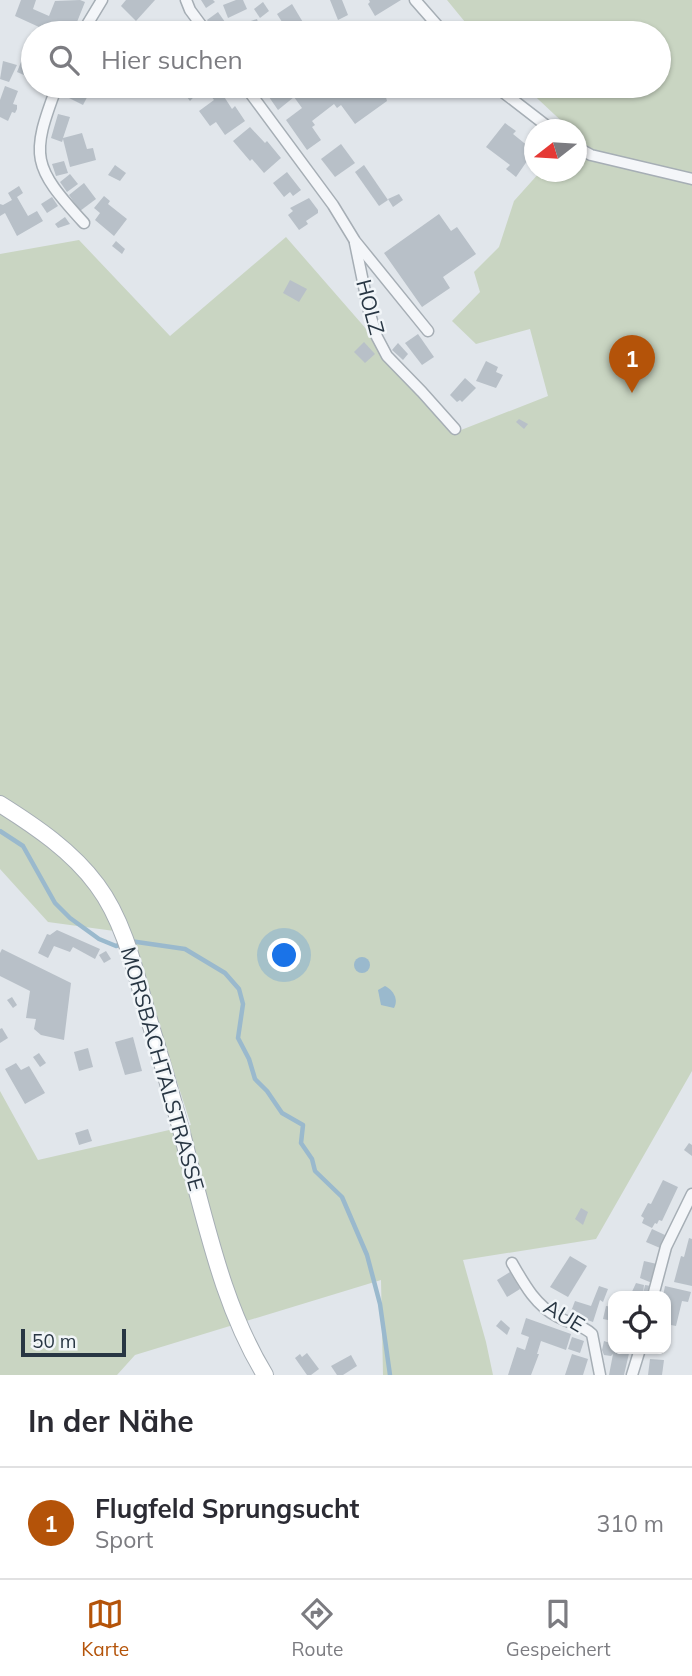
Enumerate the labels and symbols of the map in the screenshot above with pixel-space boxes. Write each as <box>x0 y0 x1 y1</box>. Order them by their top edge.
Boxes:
north arrow <box>524 119 587 182</box>
street label: HOLZ <box>351 276 391 337</box>
pin: 1 <box>609 335 655 393</box>
your location <box>267 938 301 972</box>
street label: MORSBACHTALSTRASSE <box>116 944 210 1194</box>
street label: AUE <box>539 1293 590 1337</box>
scale bar <box>21 1326 126 1358</box>

